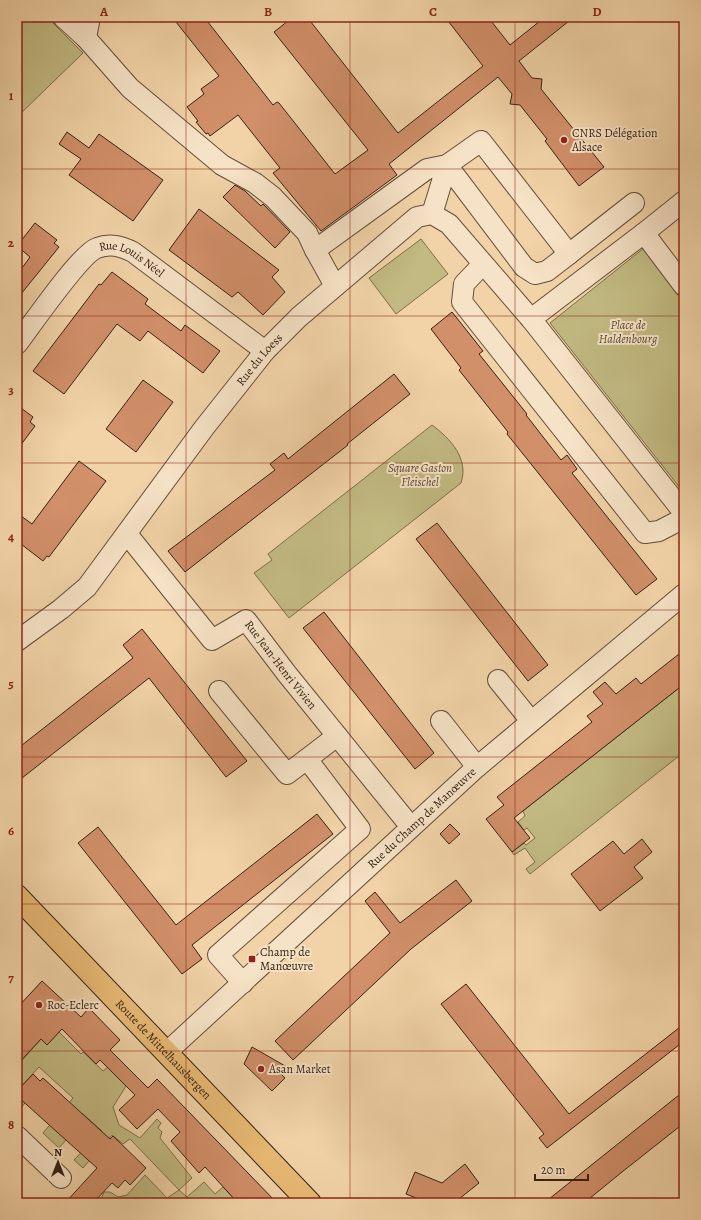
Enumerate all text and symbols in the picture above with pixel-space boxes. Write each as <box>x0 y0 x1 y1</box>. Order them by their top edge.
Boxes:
text: A <box>99 3 109 20</box>
text: B <box>264 3 272 20</box>
text: C <box>429 3 437 20</box>
text: D <box>592 3 602 20</box>
text: 1 <box>9 87 14 104</box>
place label: CNRS Délégation Alsace <box>571 125 658 155</box>
marker: CNRS Délégation Alsace <box>559 135 569 145</box>
text: 2 <box>8 234 15 251</box>
street label: Rue Louis Néel <box>97 237 168 281</box>
park label: Place de Haldenbourg <box>599 317 658 347</box>
street label: Rue du Loess <box>233 330 286 389</box>
text: 3 <box>8 381 14 398</box>
park label: Square Gaston Fleischel <box>388 460 452 490</box>
text: 4 <box>8 528 14 545</box>
street label: Rue Jean-Henri Vivien <box>241 617 321 713</box>
text: 5 <box>8 675 14 692</box>
street label: Rue du Champ de Manœuvre <box>364 764 480 872</box>
text: 6 <box>8 822 14 839</box>
place label: Champ de Manœuvre <box>260 944 313 974</box>
marker: Champ de Manœuvre <box>247 954 257 964</box>
text: 7 <box>8 969 14 986</box>
street label: Route de Mittelhausbergen <box>112 996 215 1103</box>
place label: Roc-Eclerc <box>47 997 99 1013</box>
marker: Roc-Eclerc <box>34 1000 44 1010</box>
place label: Asan Market <box>268 1061 331 1077</box>
marker: Asan Market <box>256 1064 266 1074</box>
text: 8 <box>8 1116 14 1133</box>
north arrow <box>38 1142 78 1182</box>
text: N <box>54 1145 62 1160</box>
scale bar <box>535 1156 588 1182</box>
text: 20 m <box>541 1162 565 1178</box>

